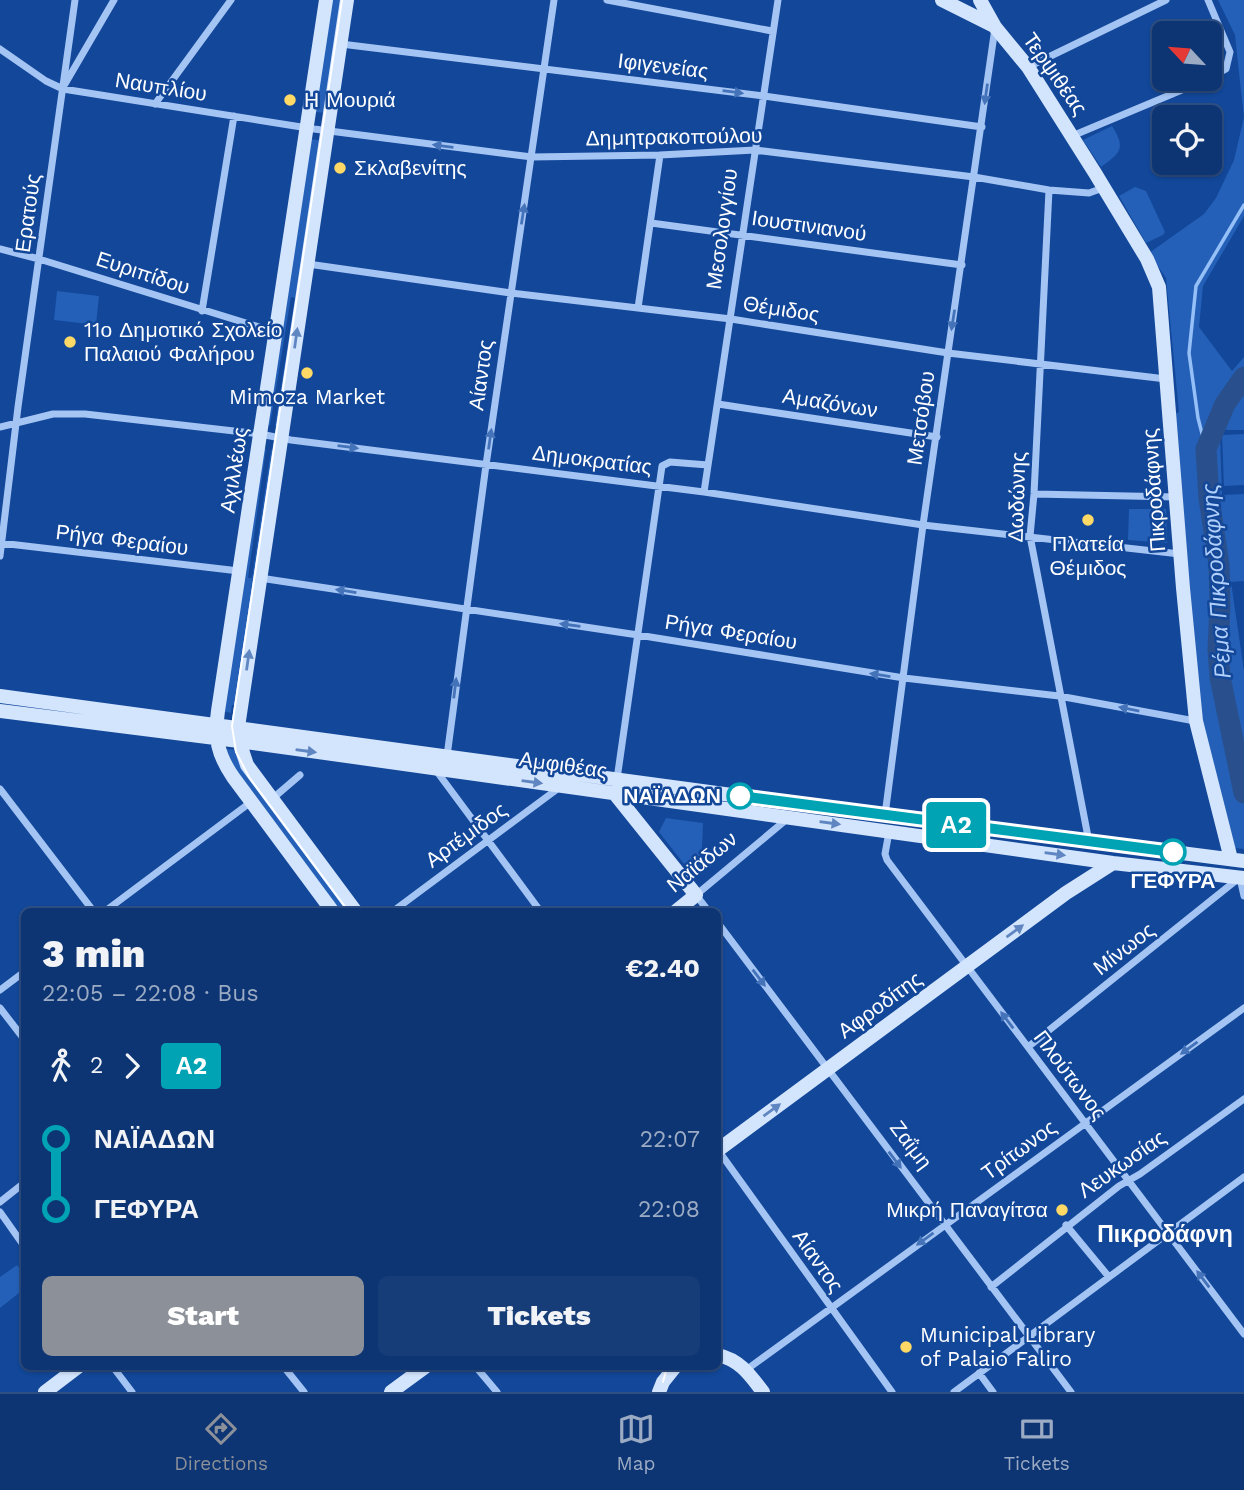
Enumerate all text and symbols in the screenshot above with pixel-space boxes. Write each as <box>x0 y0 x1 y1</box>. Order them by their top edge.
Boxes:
north arrow <box>1152 21 1222 91</box>
map controls <box>1152 21 1222 175</box>
street label: Τερψιθέας <box>1018 28 1093 120</box>
street label: Ιφιγενείας <box>616 48 710 83</box>
street label: Ναυπλίου <box>113 67 209 106</box>
one-way arrow <box>980 84 991 106</box>
place label: Η Μουριά <box>304 87 396 112</box>
one-way arrow <box>722 87 744 98</box>
marker: Η Μουριά <box>282 92 298 108</box>
button: locate <box>1152 105 1222 175</box>
street label: Δημητρακοπούλου <box>585 122 763 151</box>
one-way arrow <box>432 140 454 151</box>
place label: Σκλαβενίτης <box>354 155 467 180</box>
marker: Σκλαβενίτης <box>332 160 348 176</box>
street label: Μεσολογγίου <box>701 167 742 291</box>
street label: Ερατούς <box>10 172 45 254</box>
one-way arrow <box>518 202 529 224</box>
street label: Ιουστινιανού <box>750 205 868 246</box>
street label: Ευριπίδου <box>93 246 193 299</box>
street label: Θέμιδος <box>741 290 821 327</box>
one-way arrow <box>947 309 958 331</box>
place label: 11ο Δημοτικό Σχολείο Παλαιού Φαλήρου <box>84 317 282 366</box>
one-way arrow <box>291 327 302 349</box>
marker: 11ο Δημοτικό Σχολείο Παλαιού Φαλήρου <box>62 334 78 350</box>
street label: Αίαντος <box>463 338 498 412</box>
marker: Mimoza Market <box>299 365 315 381</box>
street label: Μετσόβου <box>902 369 939 467</box>
street label: Αμαζόνων <box>781 383 880 422</box>
place label: Mimoza Market <box>229 384 385 409</box>
street label: Αχιλλέως <box>214 425 253 514</box>
one-way arrow <box>485 427 496 449</box>
street label: Πικροδάφνης <box>1137 427 1170 553</box>
street label: Δημοκρατίας <box>531 440 653 479</box>
one-way arrow <box>338 442 360 453</box>
street label: Δωδώνης <box>1002 451 1031 543</box>
water label: Ρέμα Πικροδάφνης <box>1196 482 1237 680</box>
marker: Πλατεία Θέμιδος <box>1080 512 1096 528</box>
street label: Ρήγα Φεραίου <box>54 519 190 560</box>
place label: Πλατεία Θέμιδος <box>1050 531 1126 580</box>
one-way arrow <box>334 585 356 596</box>
street label: Ρήγα Φεραίου <box>663 609 799 654</box>
one-way arrow <box>559 619 581 630</box>
one-way arrow <box>243 649 254 671</box>
one-way arrow <box>868 669 890 680</box>
one-way arrow <box>450 677 461 699</box>
one-way arrow <box>1118 703 1140 714</box>
one-way arrow <box>295 745 317 756</box>
street label: Αμφιθέας <box>517 746 609 783</box>
one-way arrow <box>521 777 543 788</box>
place label: ΝΑΪΑΔΩΝ <box>623 783 721 808</box>
marker: ΝΑΪΑΔΩΝ <box>727 783 753 809</box>
street label: Αρτέμιδος <box>420 797 511 872</box>
line badge: Α2 <box>925 802 988 848</box>
text: Α2 <box>940 811 972 839</box>
one-way arrow <box>819 818 841 829</box>
street label: Ναϊάδων <box>662 826 742 897</box>
marker: ΓΕΦΥΡΑ <box>1160 839 1186 865</box>
one-way arrow <box>1044 849 1066 860</box>
place label: ΓΕΦΥΡΑ <box>1131 868 1215 893</box>
street label: Μίνωος <box>1088 917 1159 980</box>
one-way arrow <box>1006 924 1024 938</box>
text: 3 min <box>42 932 145 976</box>
text: €2.40 <box>625 953 700 983</box>
street label: Αφροδίτης <box>833 966 927 1043</box>
one-way arrow <box>751 969 765 987</box>
text: 22:05 – 22:08 · Bus <box>42 980 259 1007</box>
one-way arrow <box>1000 1011 1015 1029</box>
street label: Πλούτωνος <box>1029 1025 1112 1124</box>
one-way arrow <box>1180 1041 1198 1055</box>
icon: walk <box>42 1047 80 1085</box>
icon: forward <box>113 1047 151 1085</box>
text: 2 <box>90 1052 103 1079</box>
text: Α2 <box>175 1052 207 1080</box>
one-way arrow <box>763 1102 781 1117</box>
street label: Τρίτωνος <box>977 1114 1061 1185</box>
street label: Ζαΐμη <box>885 1115 938 1174</box>
text: ΝΑΪΑΔΩΝ <box>94 1124 215 1154</box>
street label: Λευκωσίας <box>1073 1124 1170 1203</box>
text: 22:07 <box>640 1126 700 1153</box>
one-way arrow <box>888 1151 902 1169</box>
text: ΓΕΦΥΡΑ <box>94 1194 199 1224</box>
text: 22:08 <box>638 1196 700 1223</box>
place label: Μικρή Παναγίτσα <box>886 1197 1048 1222</box>
marker: Μικρή Παναγίτσα <box>1054 1202 1070 1218</box>
district label: Πικροδάφνη <box>1097 1221 1233 1248</box>
street label: Αίαντος <box>788 1224 849 1297</box>
one-way arrow <box>916 1232 934 1246</box>
one-way arrow <box>1197 1270 1211 1288</box>
button: Start <box>42 1276 364 1356</box>
button: Tickets <box>378 1276 700 1356</box>
place label: Municipal Library of Palaio Faliro <box>920 1322 1096 1371</box>
marker: Municipal Library of Palaio Faliro <box>898 1339 914 1355</box>
tab: Directions <box>174 1410 268 1475</box>
tab: Map <box>617 1410 655 1475</box>
tab: Tickets <box>1004 1410 1070 1475</box>

